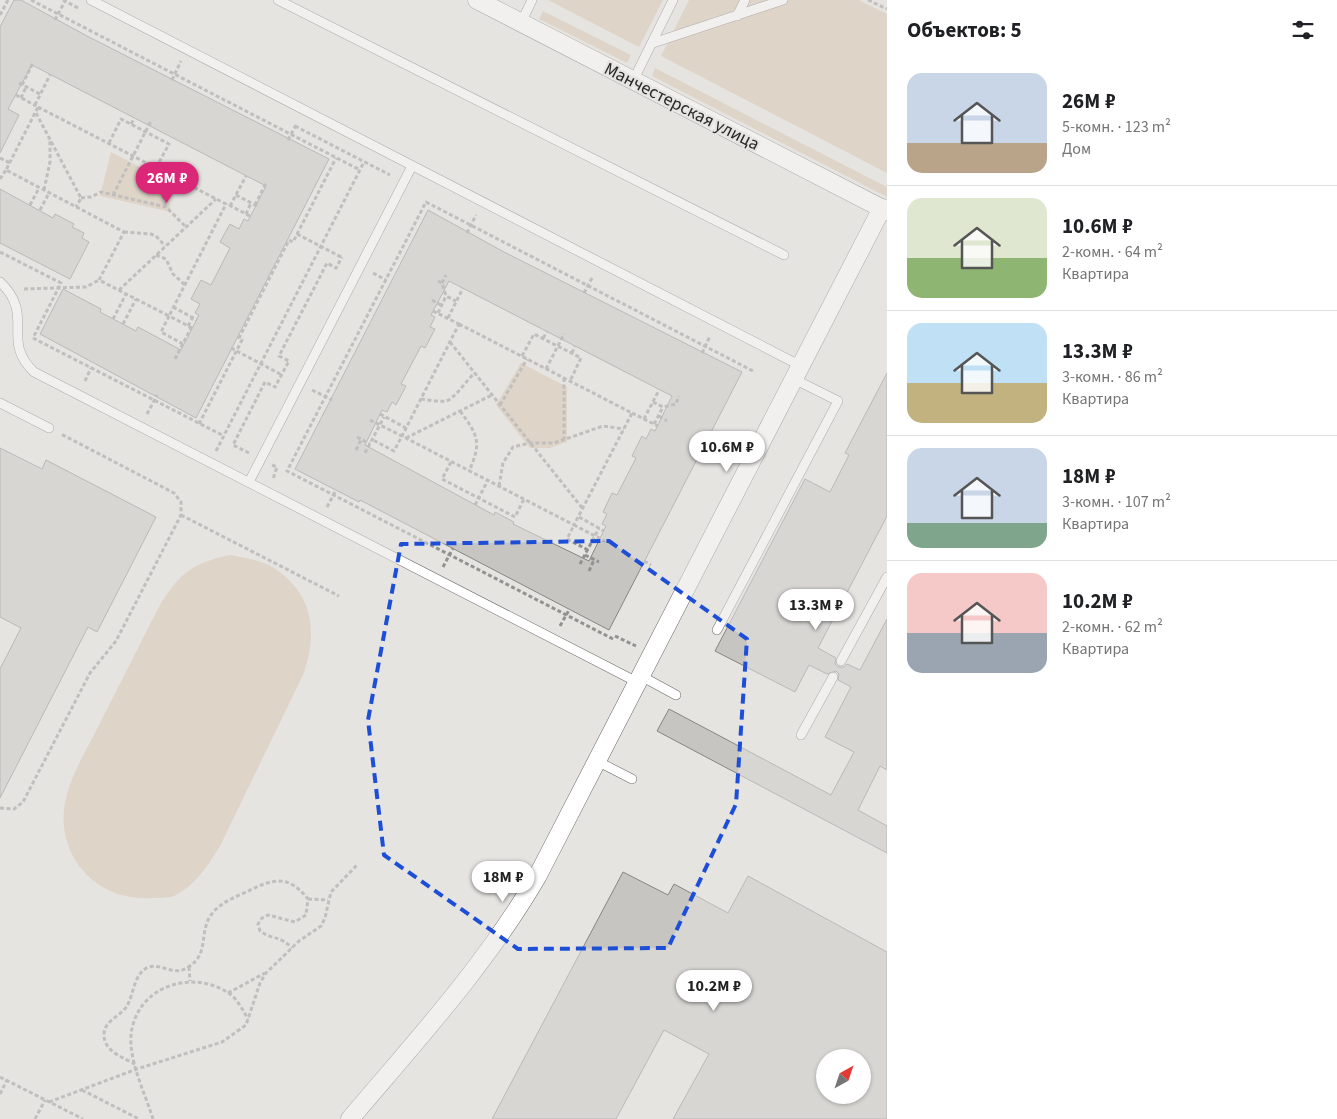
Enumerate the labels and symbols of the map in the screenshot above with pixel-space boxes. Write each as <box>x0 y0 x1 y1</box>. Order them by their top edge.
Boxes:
street label: Манчестерская улица <box>600 56 764 157</box>
pin: 26M ₽ <box>132 162 202 204</box>
pin: 10.6M ₽ <box>681 430 773 473</box>
pin: 13.3M ₽ <box>770 588 862 631</box>
pin: 18M ₽ <box>468 860 538 903</box>
pin: 10.2M ₽ <box>668 970 760 1012</box>
north arrow <box>816 1049 871 1104</box>

